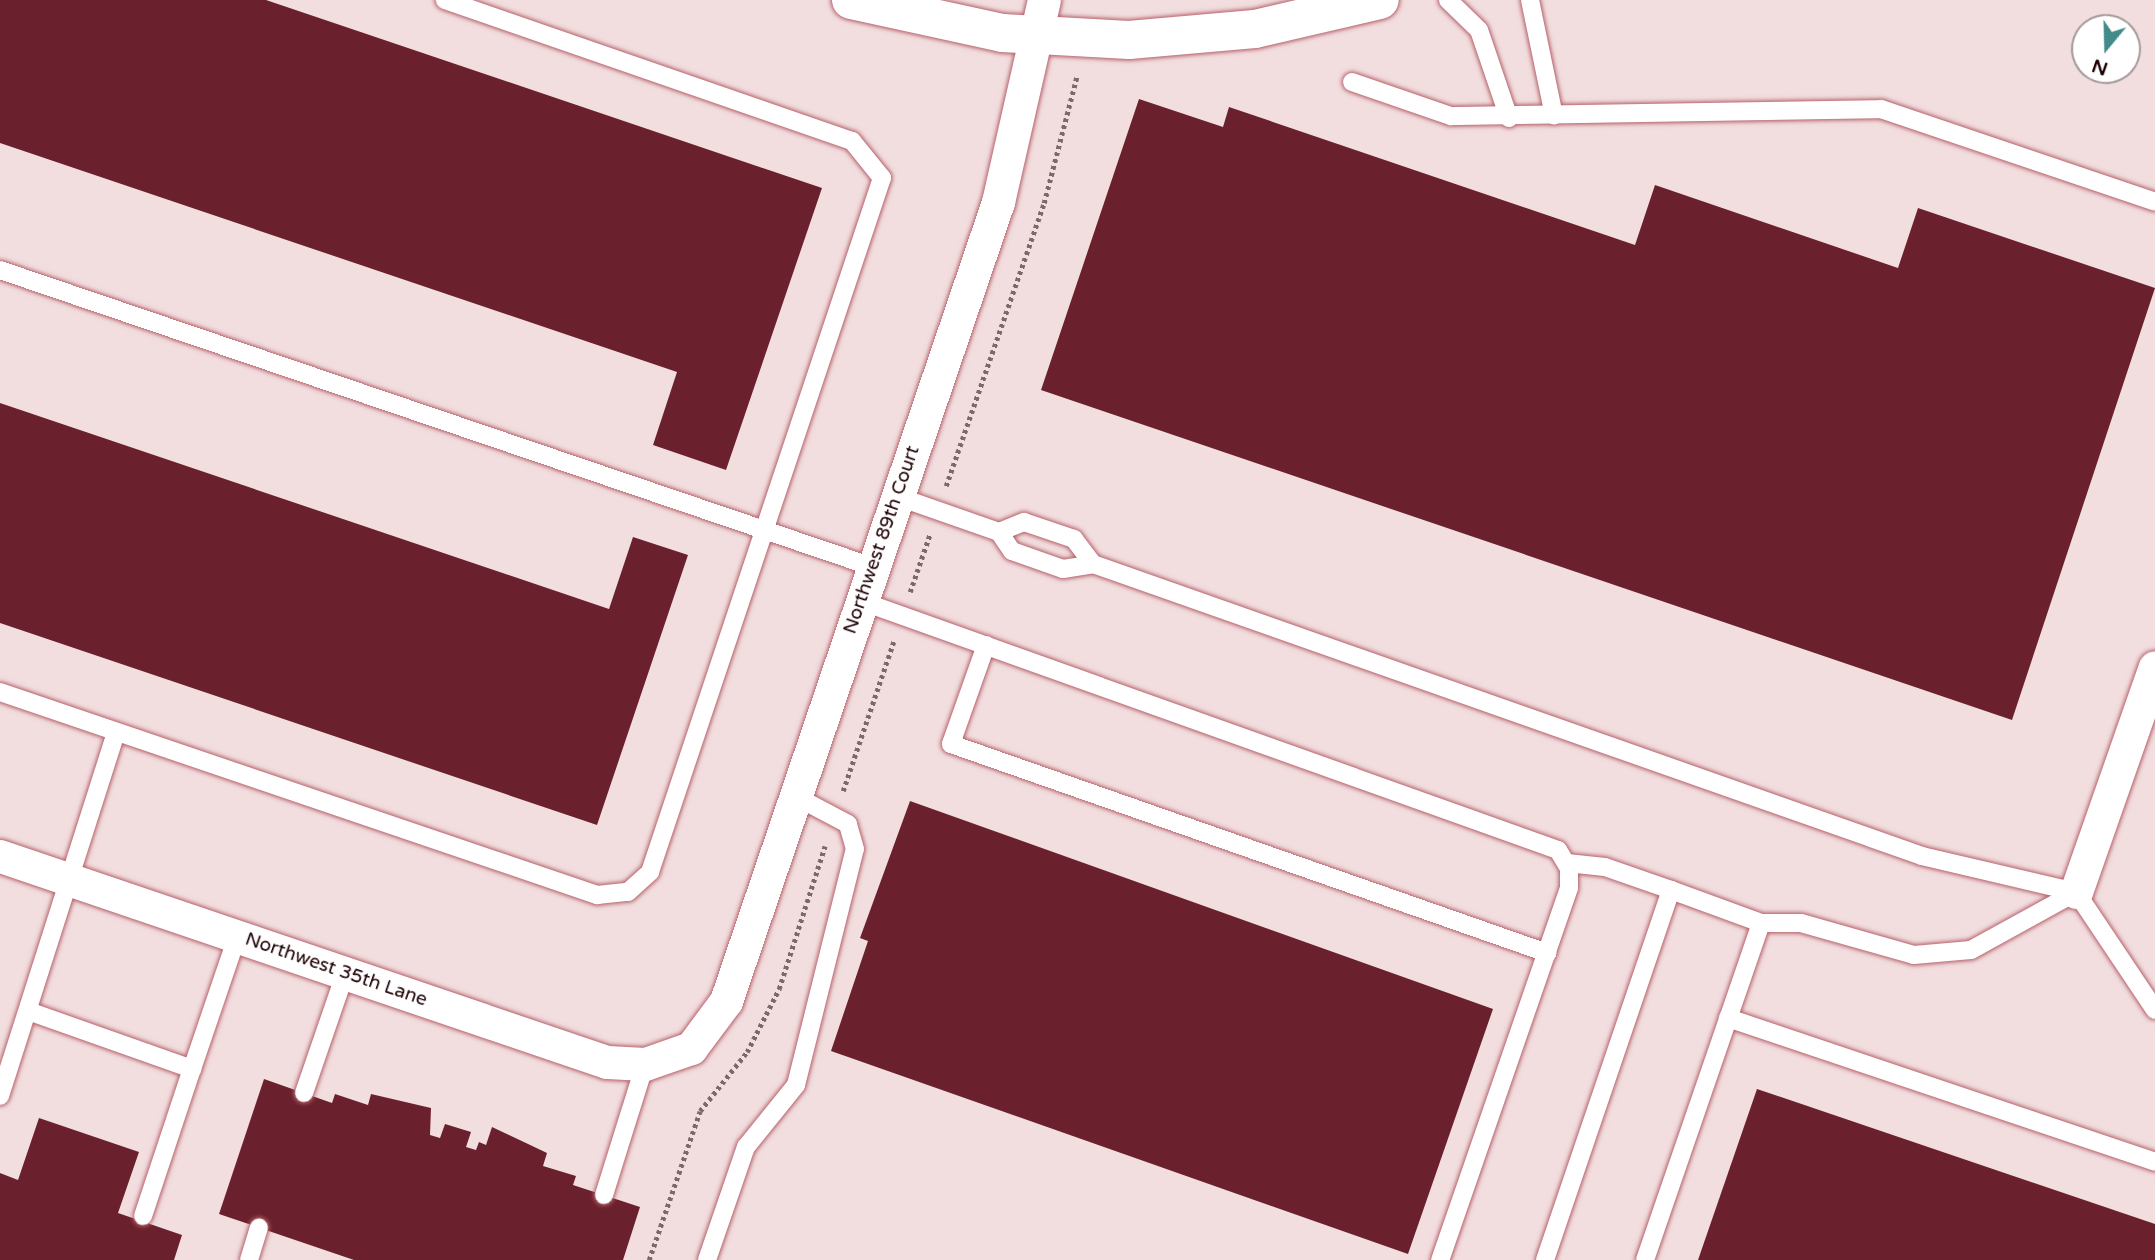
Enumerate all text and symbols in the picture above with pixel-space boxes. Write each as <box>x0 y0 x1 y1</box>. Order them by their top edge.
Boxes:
north arrow <box>2071 14 2141 84</box>
text: N <box>2089 54 2111 80</box>
street label: Northwest 89th Court <box>839 443 925 637</box>
street label: Northwest 35th Lane <box>242 928 430 1012</box>

